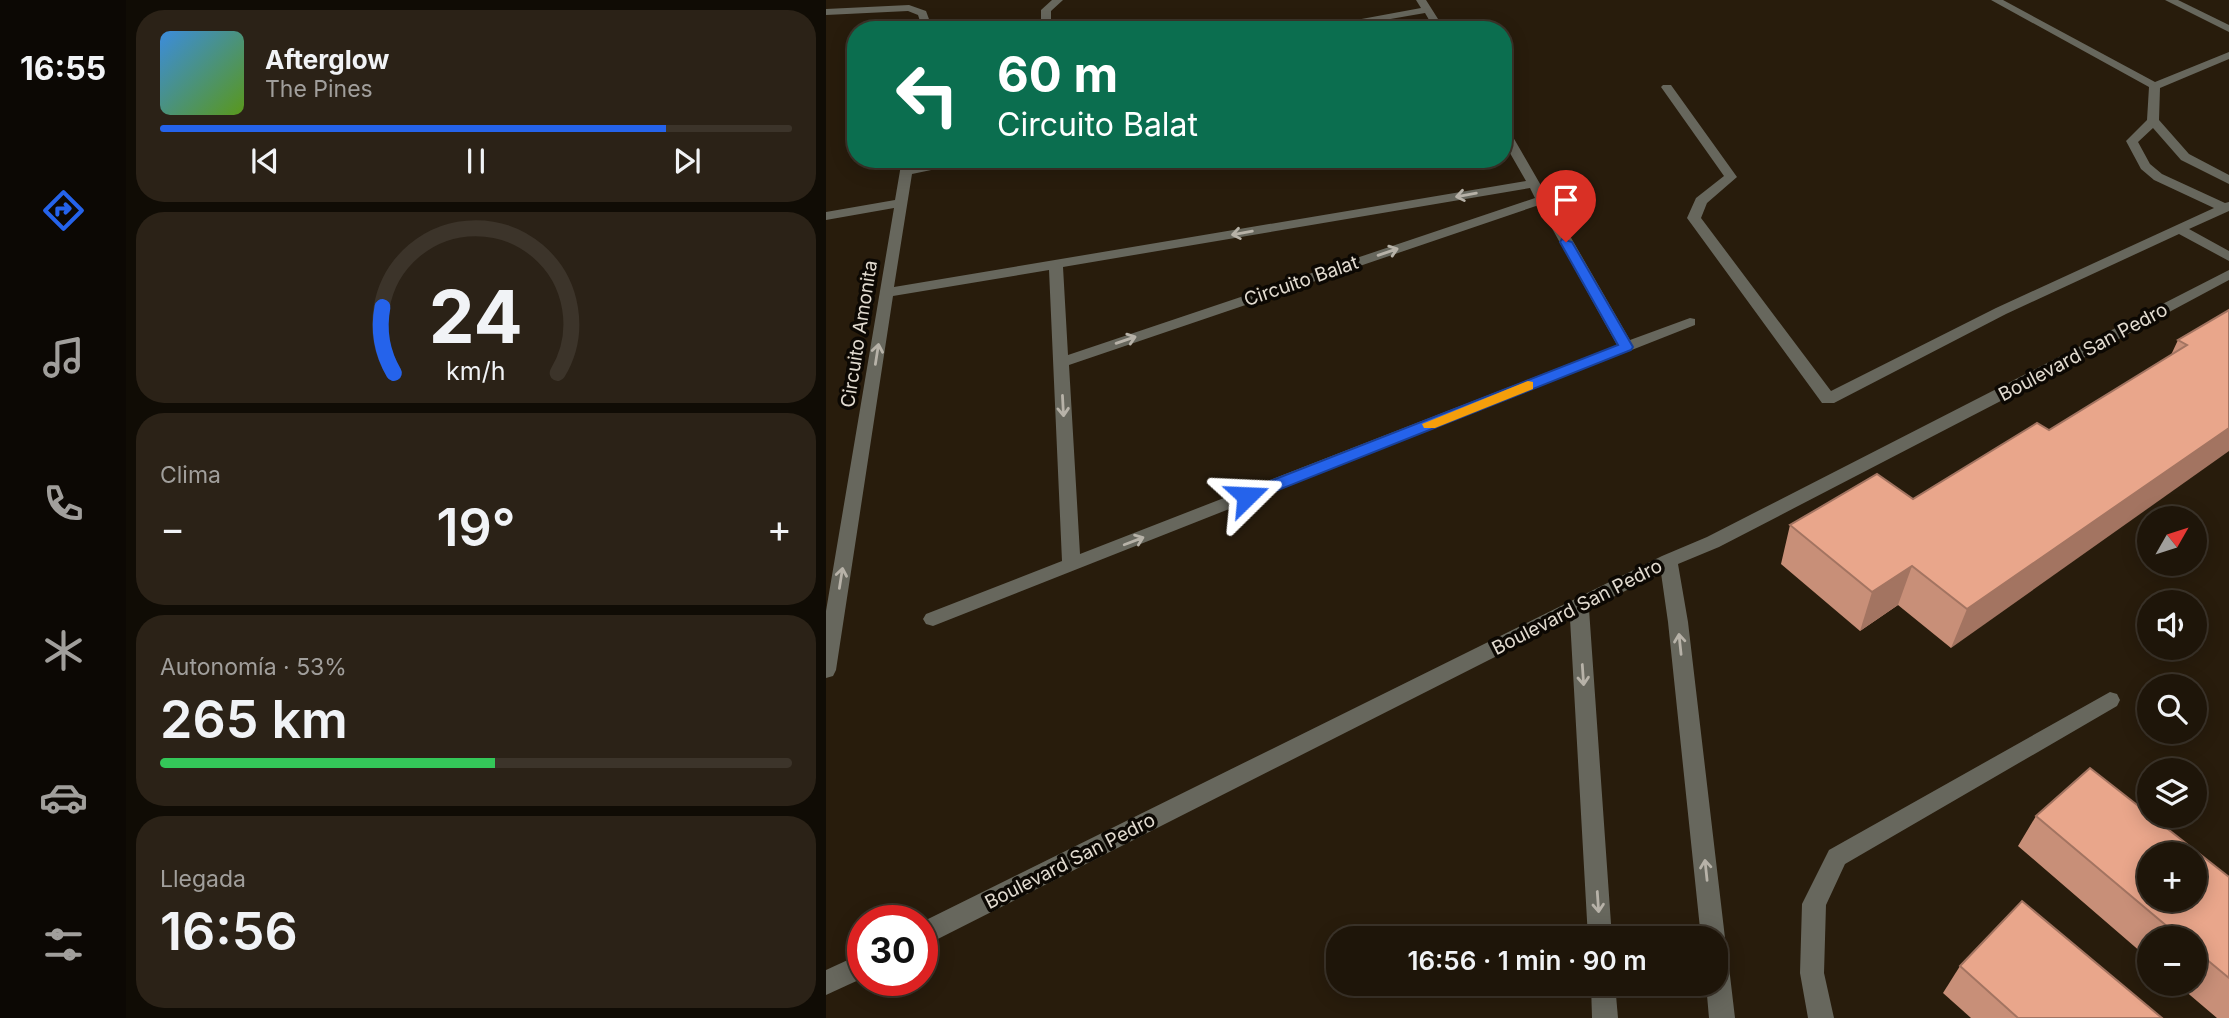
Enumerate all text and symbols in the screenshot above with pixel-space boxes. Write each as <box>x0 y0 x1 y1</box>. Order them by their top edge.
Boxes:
text: Afterglow <box>265 44 389 75</box>
text: 60 m <box>997 45 1118 104</box>
text: 16:55 <box>20 49 106 88</box>
icon: left <box>882 49 973 140</box>
text: The Pines <box>265 75 373 103</box>
text: Circuito Balat <box>997 105 1198 144</box>
icon: previous <box>246 142 284 180</box>
icon: pause <box>457 142 495 180</box>
icon: next <box>668 142 706 180</box>
pin <box>1536 170 1596 242</box>
icon: arrive <box>1547 181 1585 219</box>
icon: directions <box>39 186 88 235</box>
one-way arrow <box>1455 189 1478 202</box>
one-way arrow <box>1231 227 1254 240</box>
one-way arrow <box>1376 245 1398 257</box>
street label: Circuito Balat <box>1241 251 1361 311</box>
street label: Circuito Amonita <box>836 259 882 409</box>
text: 24 <box>429 273 523 362</box>
street label: Boulevard San Pedro <box>1995 298 2171 406</box>
icon: music <box>39 333 88 382</box>
one-way arrow <box>1114 333 1136 345</box>
one-way arrow <box>871 343 884 366</box>
text: km/h <box>446 356 506 386</box>
one-way arrow <box>1057 394 1070 417</box>
position arrow <box>1210 459 1284 533</box>
text: Clima <box>160 461 221 489</box>
icon: phone <box>39 479 88 528</box>
text: 19° <box>436 496 516 559</box>
text: − <box>160 505 185 551</box>
text: + <box>767 505 792 551</box>
north arrow <box>2137 506 2207 576</box>
map controls <box>2137 506 2207 996</box>
one-way arrow <box>1123 533 1144 546</box>
street label: Boulevard San Pedro <box>1488 554 1666 660</box>
one-way arrow <box>835 568 848 590</box>
button: sound <box>2137 590 2207 660</box>
icon: climate <box>39 626 88 675</box>
one-way arrow <box>1674 633 1687 656</box>
text: Autonomía · 53% <box>160 653 347 681</box>
one-way arrow <box>1577 663 1590 685</box>
button: search <box>2137 674 2207 744</box>
text: 265 km <box>160 688 348 751</box>
button: layers <box>2137 758 2207 828</box>
icon: car <box>39 773 88 822</box>
street label: Boulevard San Pedro <box>981 808 1159 914</box>
button: + <box>2137 842 2207 912</box>
one-way arrow <box>1699 859 1712 882</box>
text: Llegada <box>160 865 246 893</box>
one-way arrow <box>1591 890 1604 913</box>
text: 16:56 <box>160 900 298 963</box>
speed limit sign: 30 <box>847 905 938 996</box>
icon: filters <box>39 920 88 969</box>
button: − <box>2137 926 2207 996</box>
text: 16:56 · 1 min · 90 m <box>1407 945 1647 976</box>

